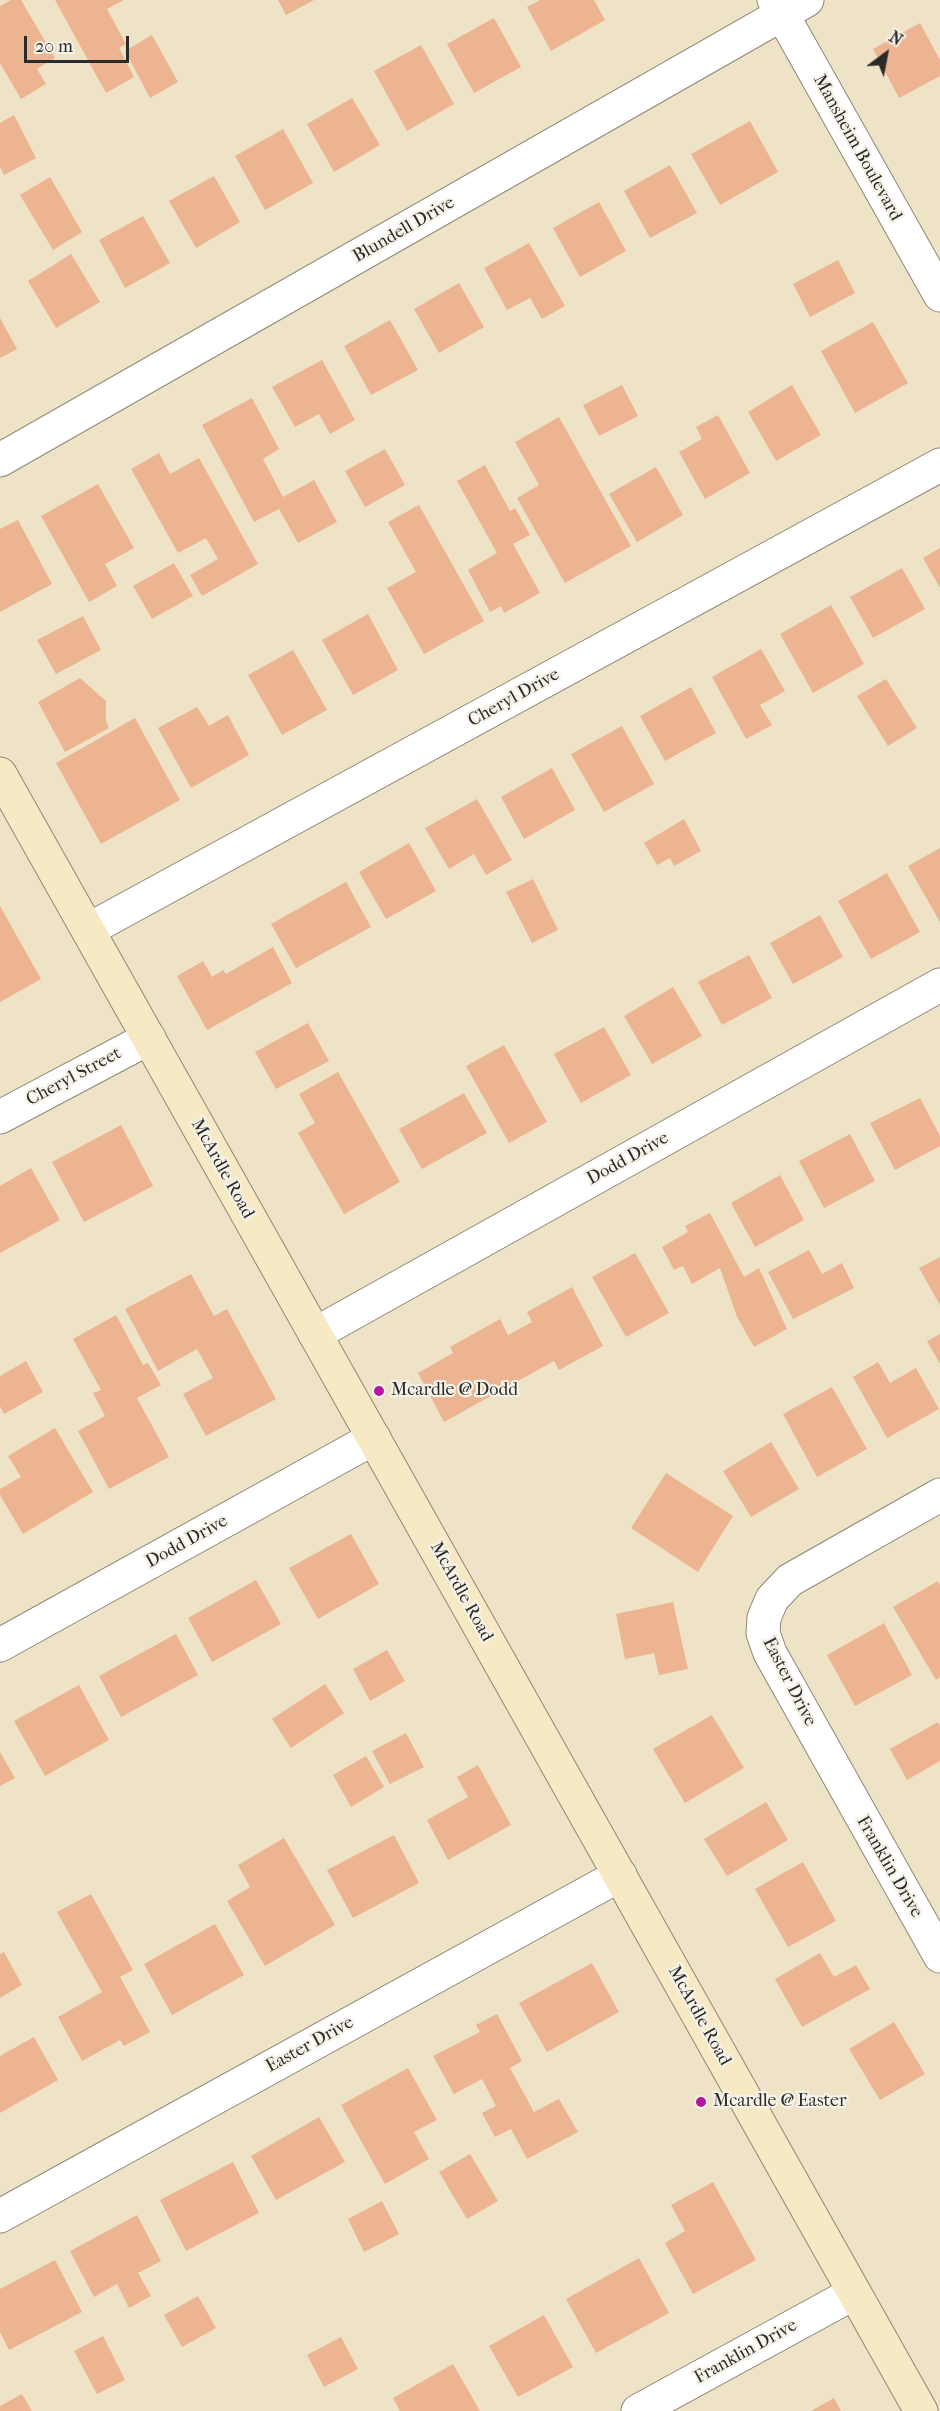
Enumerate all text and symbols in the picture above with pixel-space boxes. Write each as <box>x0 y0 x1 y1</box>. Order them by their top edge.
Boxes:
scale bar <box>27 24 132 62</box>
north arrow <box>856 24 916 84</box>
text: N <box>886 27 906 50</box>
text: 20 m <box>35 36 73 57</box>
street label: Mansheim Boulevard <box>808 71 906 225</box>
street label: Blundell Drive <box>349 192 459 268</box>
street label: Cheryl Drive <box>465 664 563 732</box>
street label: Cheryl Street <box>23 1043 125 1111</box>
street label: McArdle Road <box>186 1115 258 1223</box>
street label: Dodd Drive <box>583 1128 673 1190</box>
place label: Mcardle @ Dodd <box>391 1380 518 1402</box>
marker: Mcardle @ Dodd <box>372 1384 386 1398</box>
street label: Dodd Drive <box>142 1511 232 1573</box>
street label: McArdle Road <box>425 1538 497 1646</box>
street label: Easter Drive <box>757 1634 821 1730</box>
street label: Franklin Drive <box>851 1812 927 1922</box>
street label: McArdle Road <box>663 1962 735 2070</box>
street label: Easter Drive <box>262 2012 358 2078</box>
place label: Mcardle @ Easter <box>713 2091 847 2113</box>
marker: Mcardle @ Easter <box>694 2095 708 2109</box>
street label: Franklin Drive <box>691 2315 801 2389</box>

